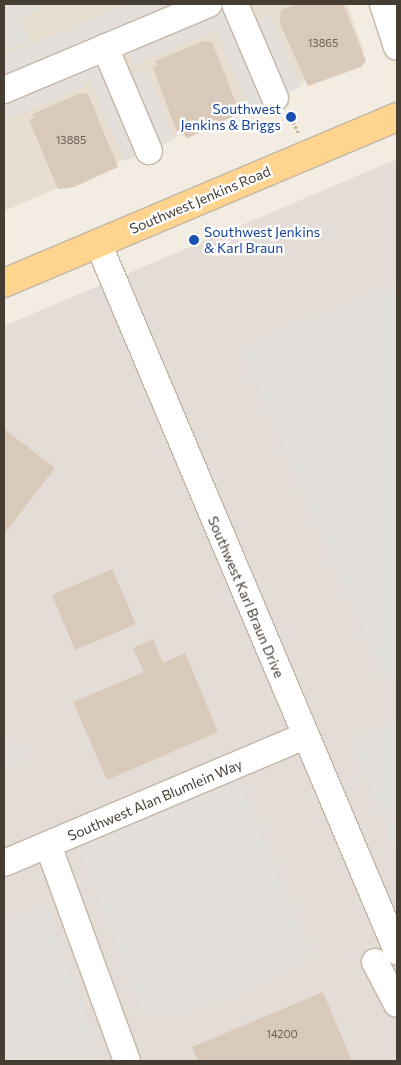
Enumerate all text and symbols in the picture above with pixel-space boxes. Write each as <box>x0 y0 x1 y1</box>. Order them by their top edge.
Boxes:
house number: 13865 <box>308 36 338 50</box>
place label: Southwest Jenkins & Briggs <box>181 101 281 134</box>
marker: Southwest Jenkins & Briggs <box>285 111 297 123</box>
house number: 13885 <box>56 133 86 147</box>
street label: Southwest Jenkins Road <box>127 163 273 237</box>
place label: Southwest Jenkins & Karl Braun <box>204 224 320 256</box>
marker: Southwest Jenkins & Karl Braun <box>188 234 200 246</box>
street label: Southwest Karl Braun Drive <box>204 514 288 680</box>
street label: Southwest Alan Blumlein Way <box>65 756 245 844</box>
house number: 14200 <box>266 1027 298 1041</box>

